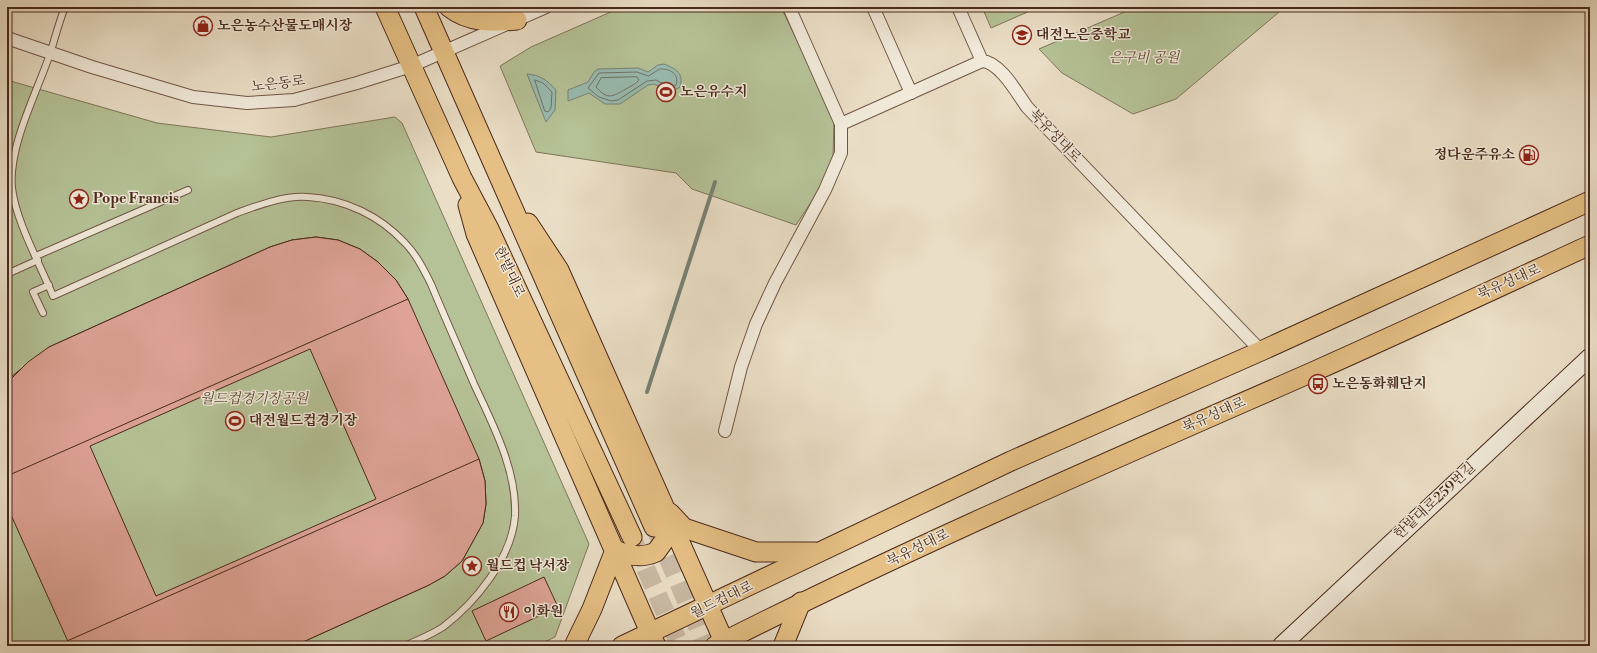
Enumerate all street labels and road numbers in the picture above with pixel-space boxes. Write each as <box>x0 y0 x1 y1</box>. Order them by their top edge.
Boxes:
street label: 노은동로 <box>250 72 306 96</box>
street label: 북유성대로 <box>1025 105 1085 167</box>
street label: 한밭대로 <box>489 244 529 301</box>
street label: 북유성대로 <box>1474 260 1544 304</box>
street label: 북유성대로 <box>1179 393 1249 437</box>
street label: 한밭대로259번길 <box>1390 459 1480 543</box>
street label: 북유성대로 <box>884 525 953 571</box>
street label: 월드컵대로 <box>688 577 757 623</box>

